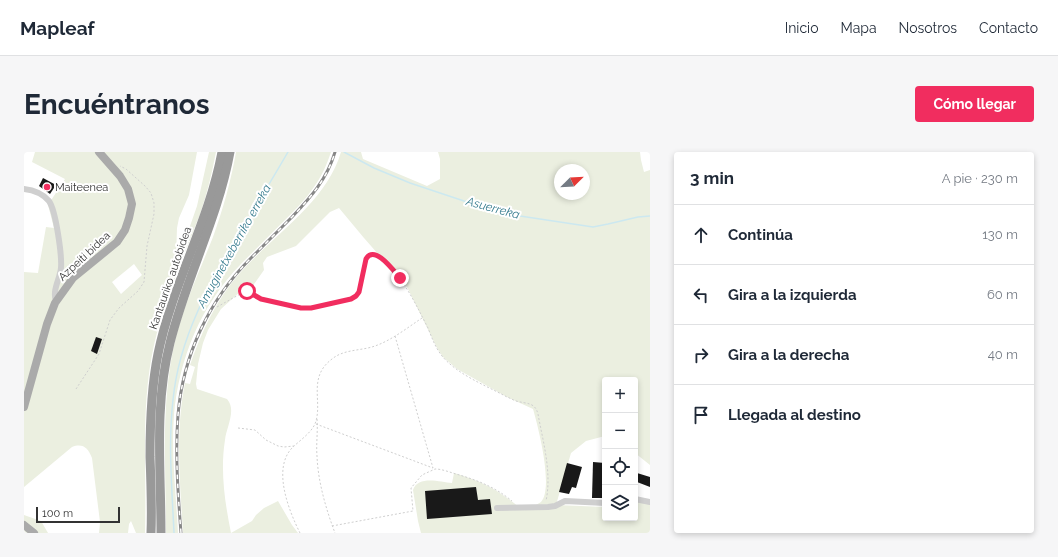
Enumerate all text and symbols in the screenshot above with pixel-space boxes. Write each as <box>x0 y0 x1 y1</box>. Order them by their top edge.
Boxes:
text: Mapleaf <box>20 17 95 39</box>
text: Inicio <box>785 20 818 36</box>
text: Mapa <box>840 20 877 36</box>
text: Nosotros <box>899 20 957 36</box>
text: Contacto <box>979 20 1038 36</box>
button: Cómo llegar <box>915 86 1034 122</box>
text: Encuéntranos <box>24 88 210 121</box>
north arrow <box>554 164 590 200</box>
text: 3 min <box>690 168 734 188</box>
text: A pie · 230 m <box>942 171 1018 186</box>
place label: Maiteenea <box>55 181 108 194</box>
marker: Maiteenea <box>42 182 52 192</box>
water label: Amuginetxeberriko erreka <box>194 182 274 311</box>
water label: Asuerreka <box>464 194 521 222</box>
icon: ahead <box>690 224 712 246</box>
street label: Kantauriko autobidea <box>147 225 194 331</box>
text: Continúa <box>728 226 793 244</box>
text: 130 m <box>982 227 1018 242</box>
street label: Azpeiti bidea <box>56 229 113 284</box>
route end <box>391 269 409 287</box>
route start <box>238 282 256 300</box>
icon: left <box>690 284 712 306</box>
text: Gira a la izquierda <box>728 286 857 304</box>
text: 60 m <box>987 287 1018 302</box>
icon: right <box>690 344 712 366</box>
text: Gira a la derecha <box>728 346 849 364</box>
text: 40 m <box>988 347 1018 362</box>
map controls <box>602 377 638 521</box>
button: + <box>602 377 638 413</box>
icon: arrive <box>690 404 712 426</box>
text: Llegada al destino <box>728 406 861 424</box>
button: − <box>602 413 638 449</box>
button: locate <box>602 449 638 485</box>
button: layers <box>602 485 638 521</box>
scale bar <box>36 505 120 524</box>
text: 100 m <box>42 507 73 520</box>

